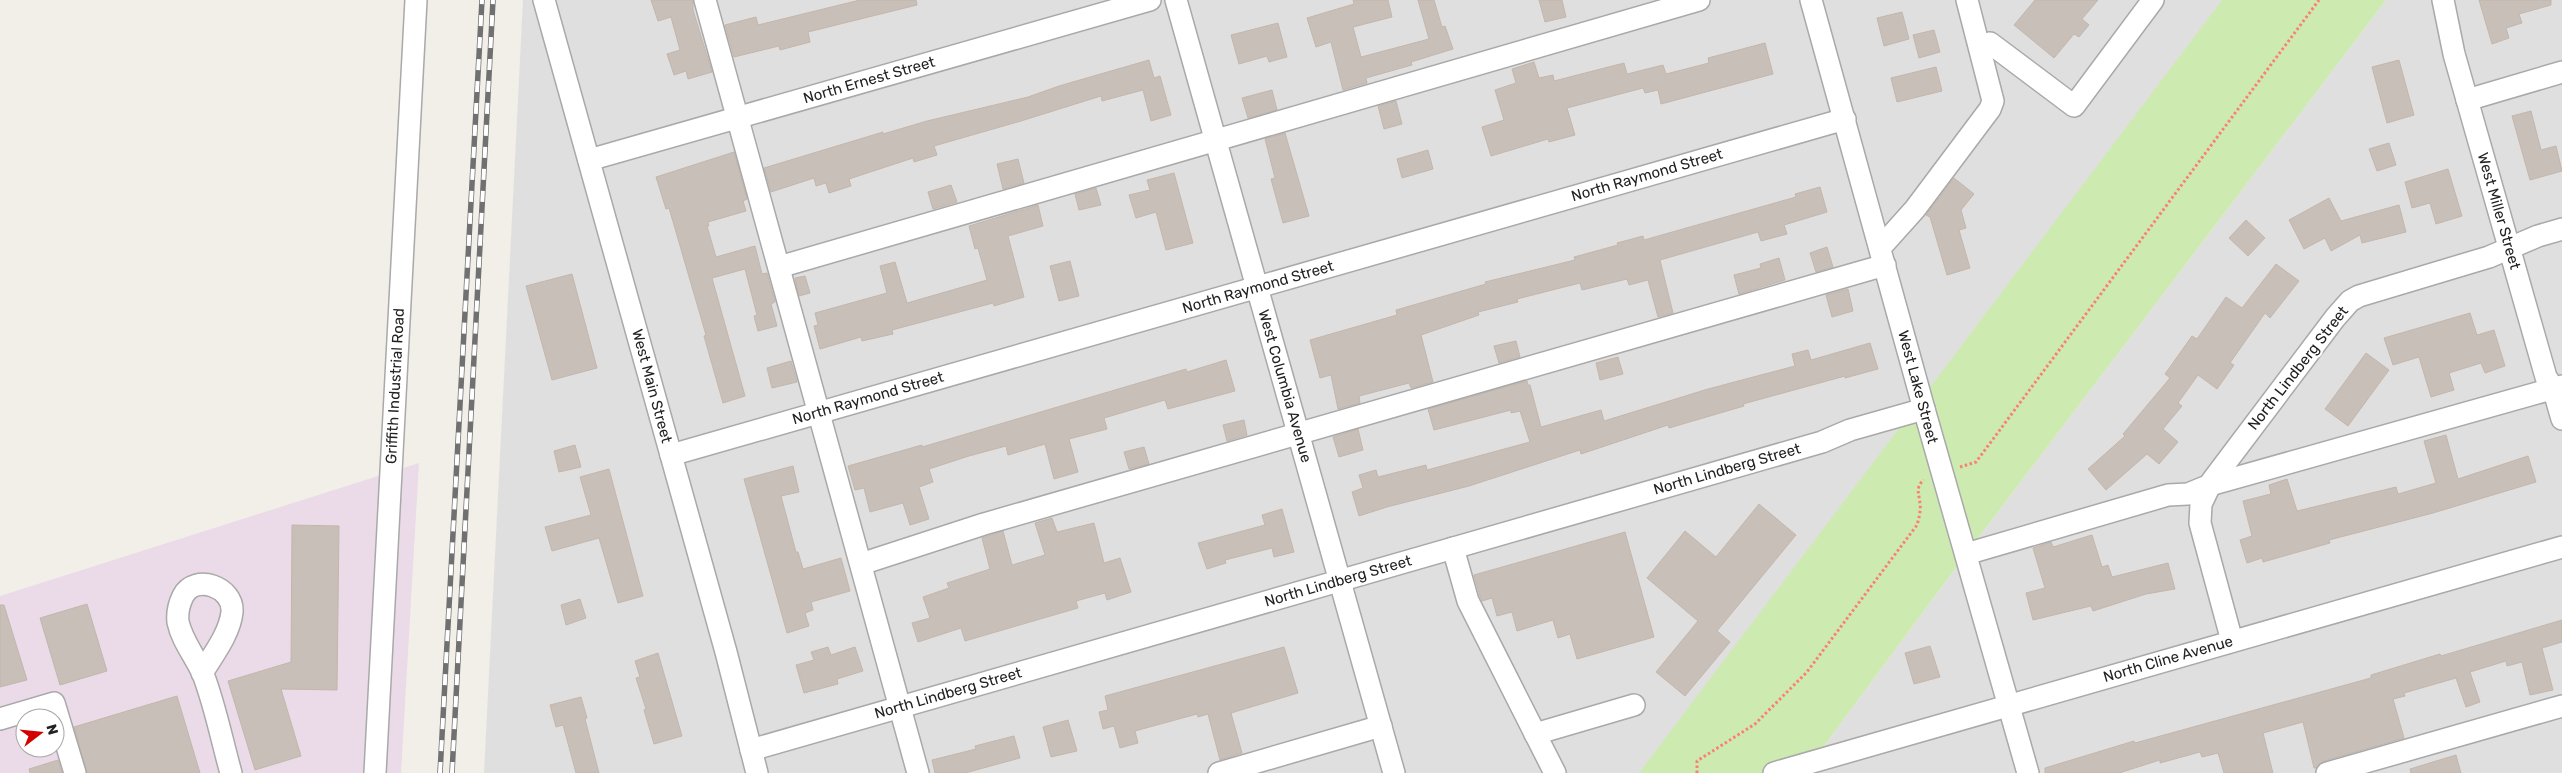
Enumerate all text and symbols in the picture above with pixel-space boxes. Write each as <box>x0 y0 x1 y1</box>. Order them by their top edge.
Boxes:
street label: North Ernest Street <box>801 53 937 107</box>
street label: North Raymond Street <box>1569 145 1725 205</box>
street label: West Miller Street <box>2474 150 2524 272</box>
street label: North Raymond Street <box>1180 257 1336 317</box>
street label: North Lindberg Street <box>2244 302 2352 434</box>
street label: West Columbia Avenue <box>1254 307 1316 465</box>
street label: Griffith Industrial Road <box>382 308 408 464</box>
street label: West Main Street <box>628 327 676 445</box>
street label: West Lake Street <box>1894 328 1942 446</box>
street label: North Raymond Street <box>790 368 946 428</box>
street label: North Lindberg Street <box>1651 439 1803 499</box>
street label: North Lindberg Street <box>1262 551 1414 611</box>
street label: North Cline Avenue <box>2101 632 2235 686</box>
street label: North Lindberg Street <box>872 663 1024 723</box>
north arrow <box>15 708 65 758</box>
text: N <box>42 722 62 737</box>

